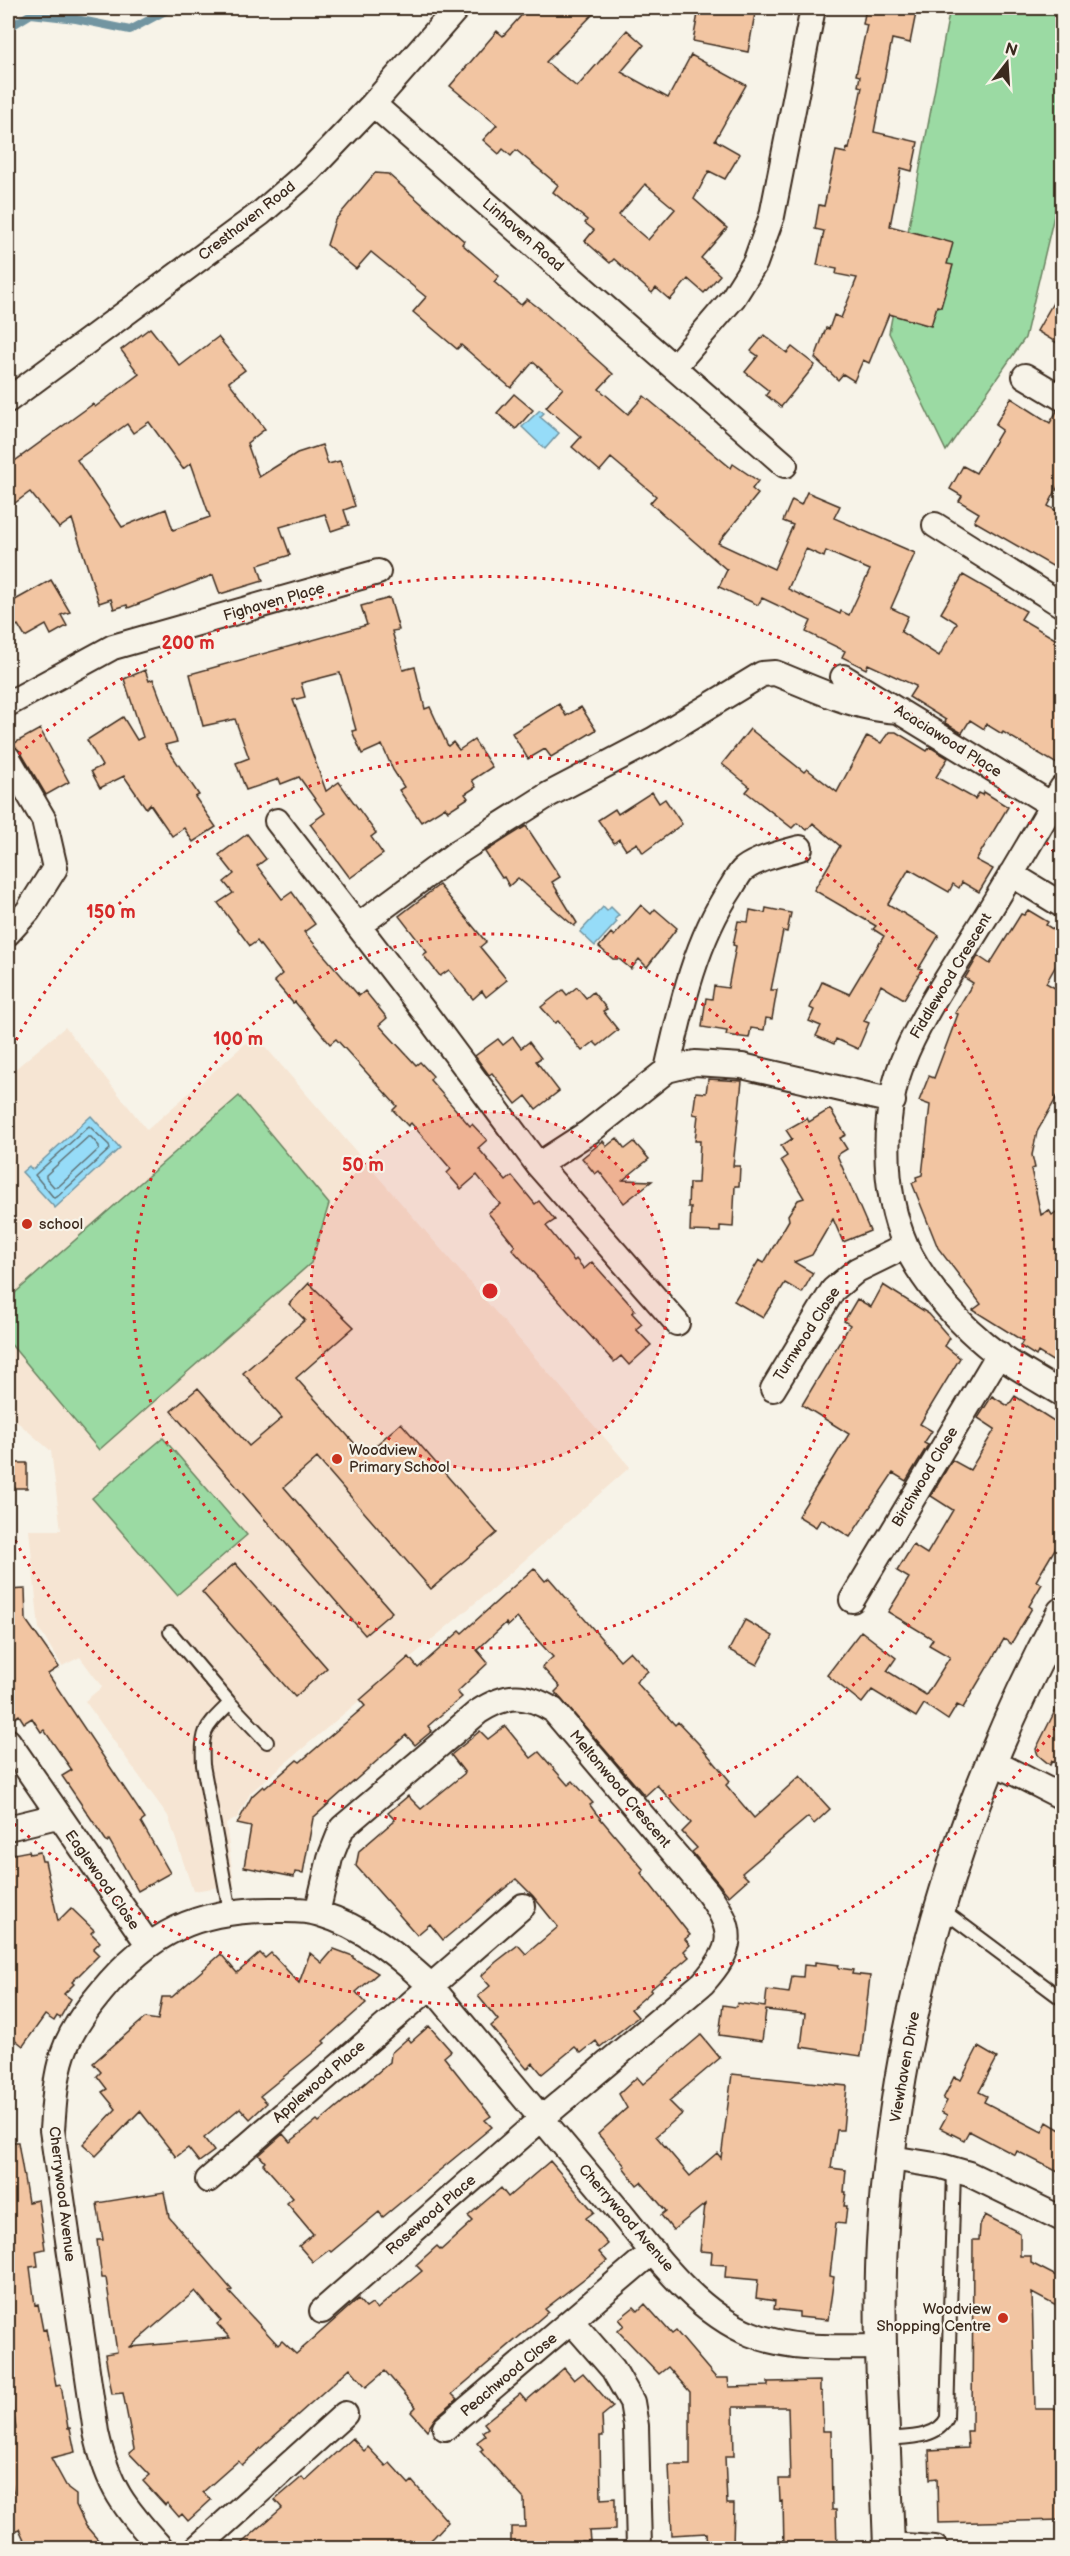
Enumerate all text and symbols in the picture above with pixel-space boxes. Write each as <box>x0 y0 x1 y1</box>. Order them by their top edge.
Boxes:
north arrow <box>977 33 1037 93</box>
text: N <box>1002 39 1019 61</box>
street label: Cresthaven Road <box>195 177 299 265</box>
street label: Linhaven Road <box>478 194 568 276</box>
street label: Fighaven Place <box>221 578 327 626</box>
text: 200 m <box>161 633 215 654</box>
street label: Acaciawood Place <box>891 700 1005 782</box>
text: 150 m <box>86 902 136 923</box>
street label: Fiddlewood Crescent <box>906 909 996 1042</box>
text: 100 m <box>213 1029 263 1050</box>
text: 50 m <box>342 1155 384 1176</box>
place label: school <box>39 1215 83 1234</box>
marker: school <box>20 1217 34 1231</box>
centre of rings <box>480 1281 500 1301</box>
street label: Turnwood Close <box>770 1283 845 1385</box>
street label: Birchwood Close <box>888 1423 962 1531</box>
place label: Woodview Primary School <box>349 1441 450 1477</box>
marker: Woodview Primary School <box>330 1452 344 1466</box>
street label: Meltonwood Crescent <box>565 1726 675 1852</box>
street label: Eaglewood Close <box>61 1826 144 1934</box>
street label: Viewhaven Drive <box>886 2010 924 2124</box>
street label: Applewood Place <box>269 2037 369 2127</box>
street label: Cherrywood Avenue <box>44 2125 80 2263</box>
street label: Cherrywood Avenue <box>574 2160 678 2276</box>
street label: Rosewood Place <box>382 2171 480 2259</box>
place label: Woodview Shopping Centre <box>876 2300 991 2336</box>
marker: Woodview Shopping Centre <box>996 2311 1010 2325</box>
street label: Peachwood Close <box>457 2329 561 2421</box>

